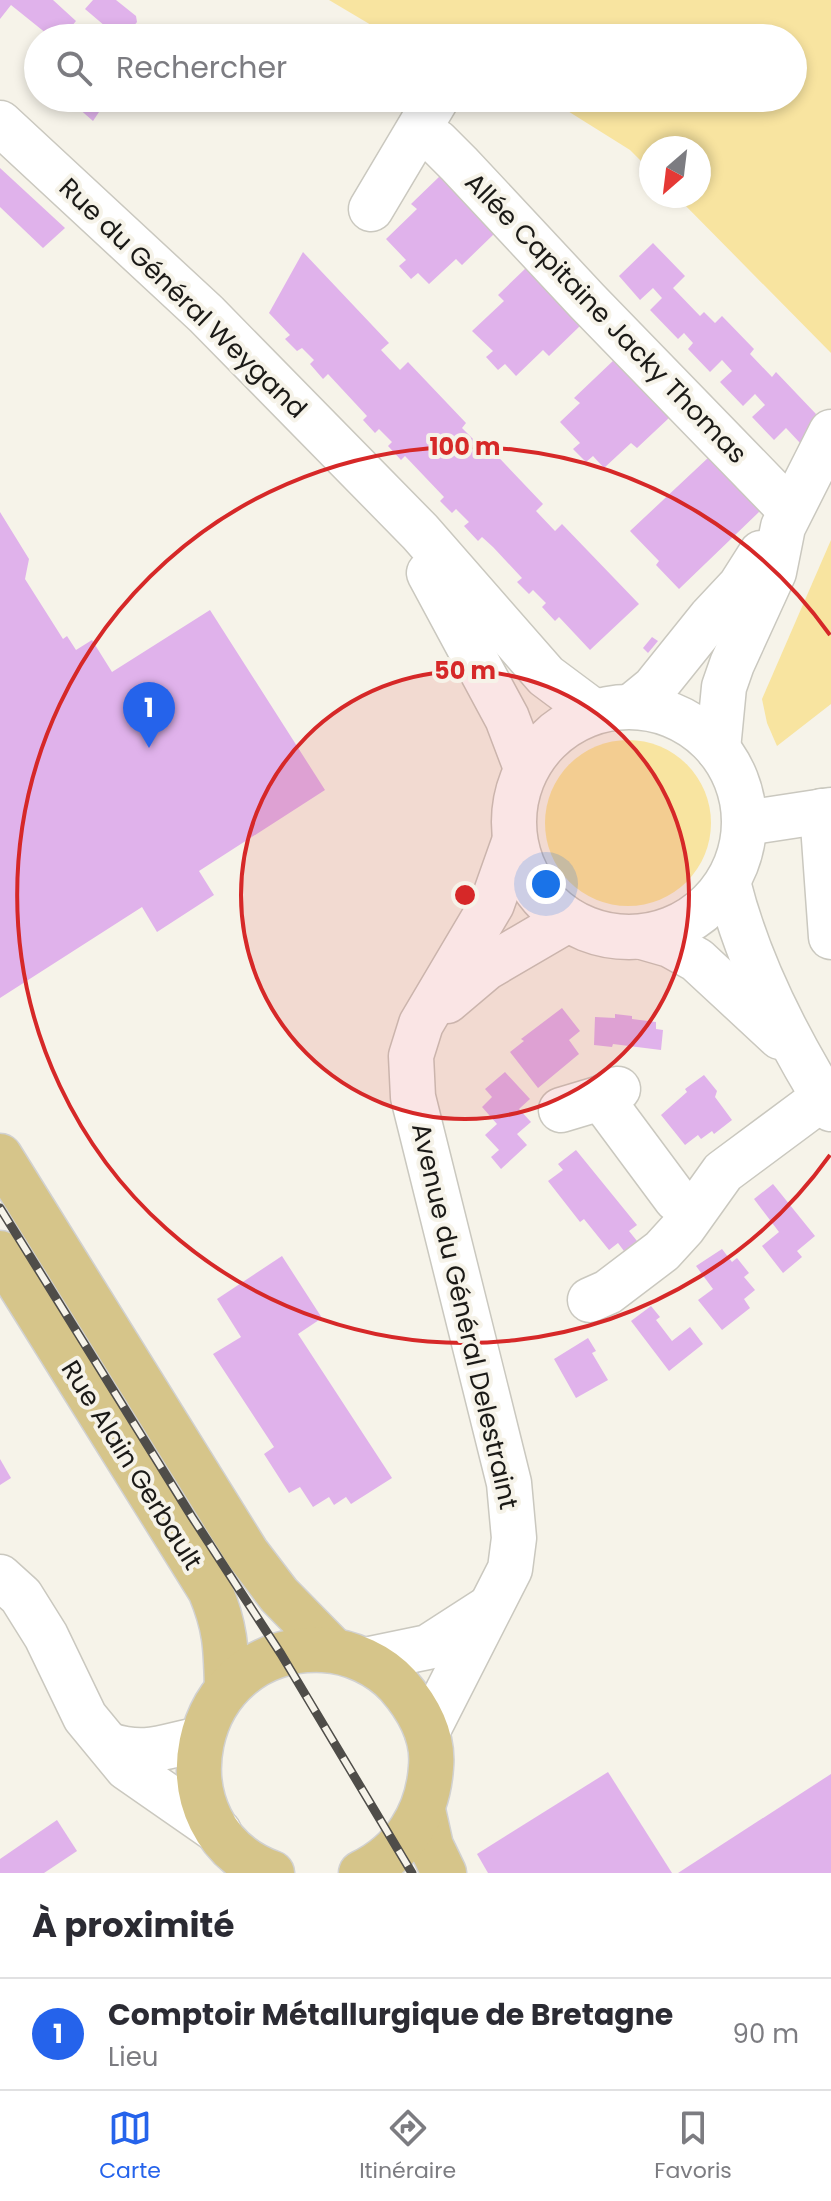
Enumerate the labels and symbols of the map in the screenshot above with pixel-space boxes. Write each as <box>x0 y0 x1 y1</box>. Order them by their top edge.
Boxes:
north arrow <box>639 136 711 208</box>
street label: Allée Capitaine Jacky Thomas <box>457 165 755 471</box>
street label: Rue du Général Weygand <box>51 170 315 426</box>
text: 100 m <box>430 430 500 463</box>
text: 50 m <box>434 654 496 687</box>
pin: 1 <box>123 682 175 748</box>
your location <box>526 864 566 904</box>
centre of rings <box>451 881 479 909</box>
street label: Avenue du Général Delestraint <box>403 1119 527 1513</box>
street label: Rue Alain Gerbault <box>53 1353 211 1577</box>

